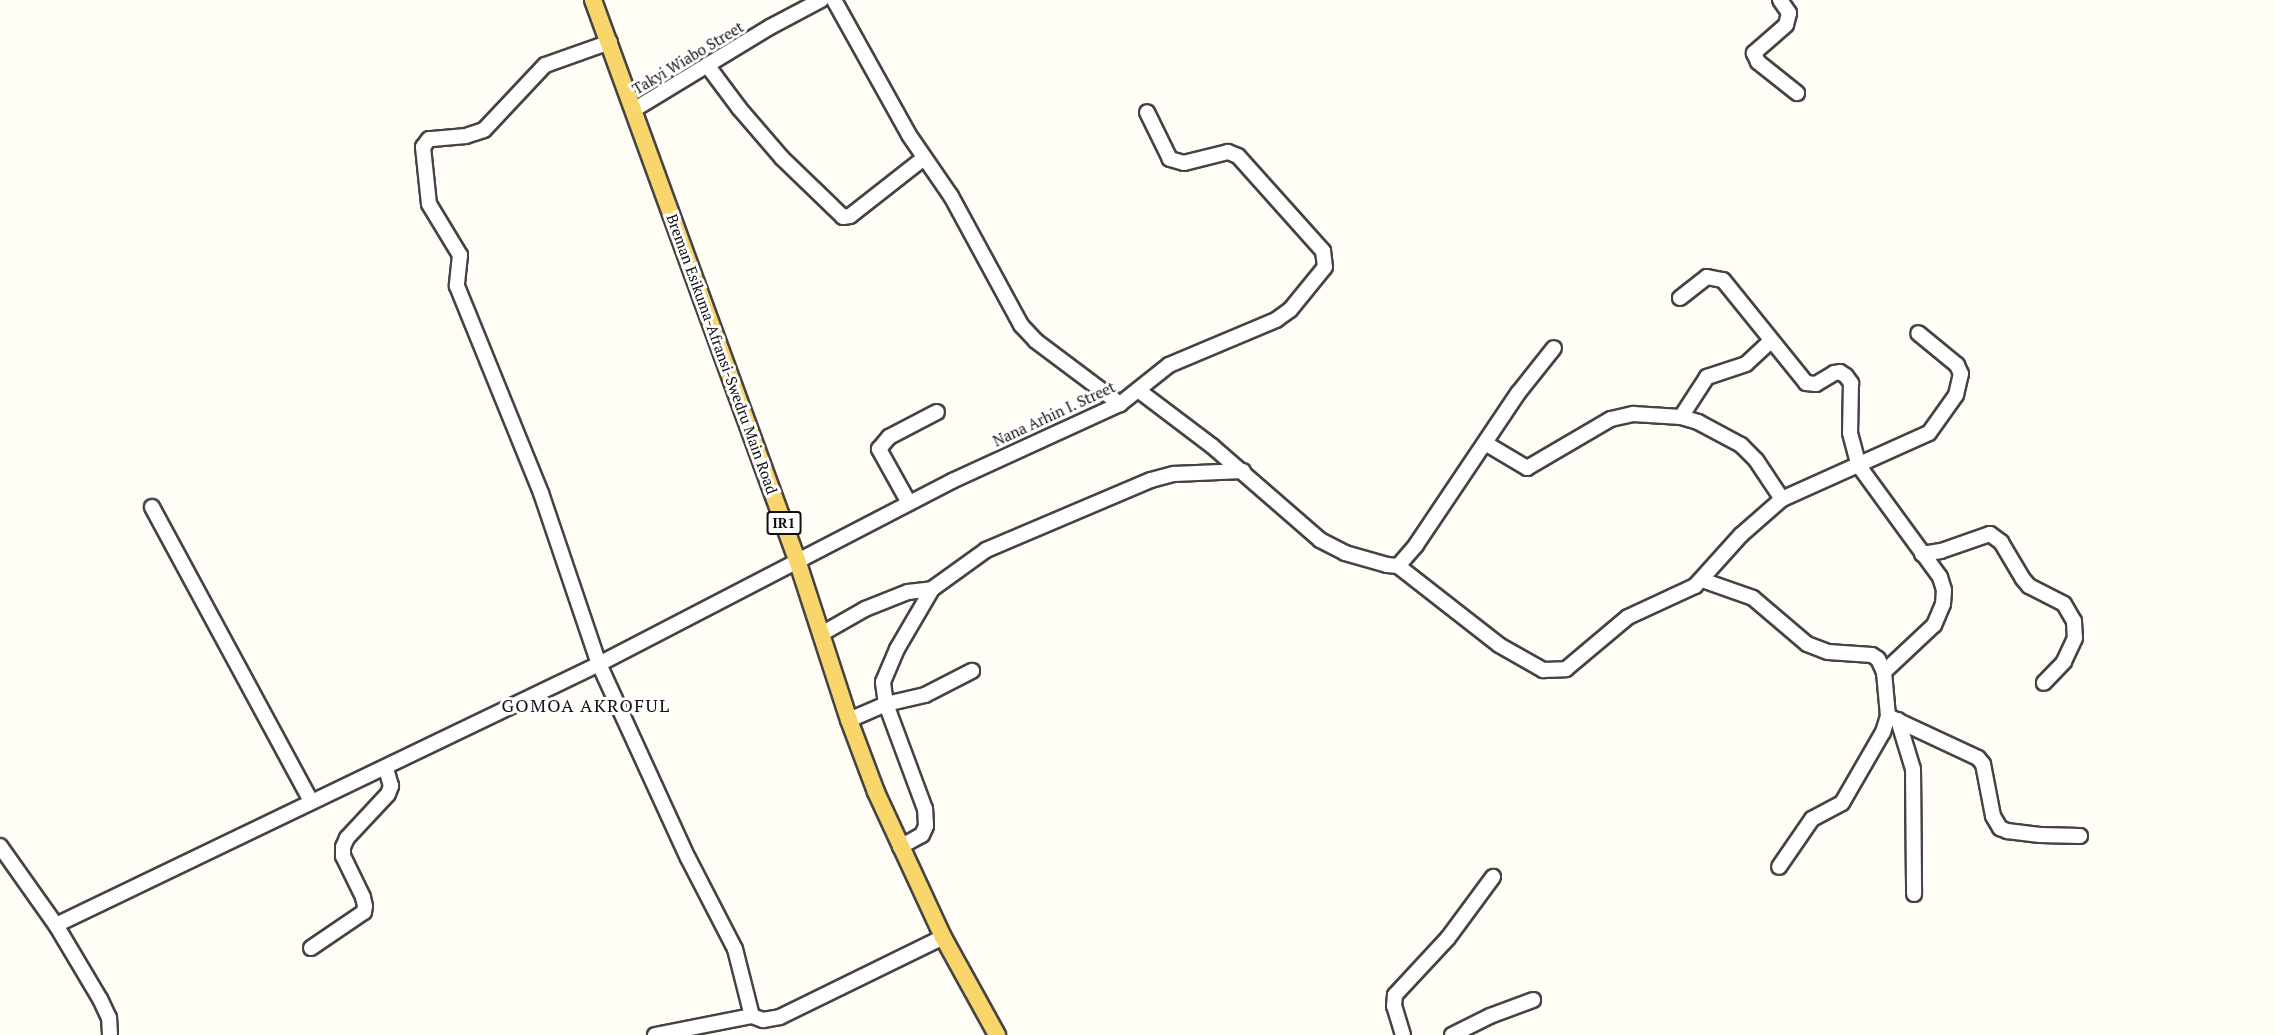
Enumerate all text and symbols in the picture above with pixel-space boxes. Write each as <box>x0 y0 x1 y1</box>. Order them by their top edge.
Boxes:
street label: Takyi Wiabo Street <box>629 18 747 98</box>
street label: Breman Esikuma-Afransi-Swedru Main Road <box>663 211 781 497</box>
street label: Nana Arhin I. Street <box>990 378 1118 450</box>
road number: IR1 <box>766 512 802 534</box>
district label: GOMOA AKROFUL <box>501 694 671 716</box>

